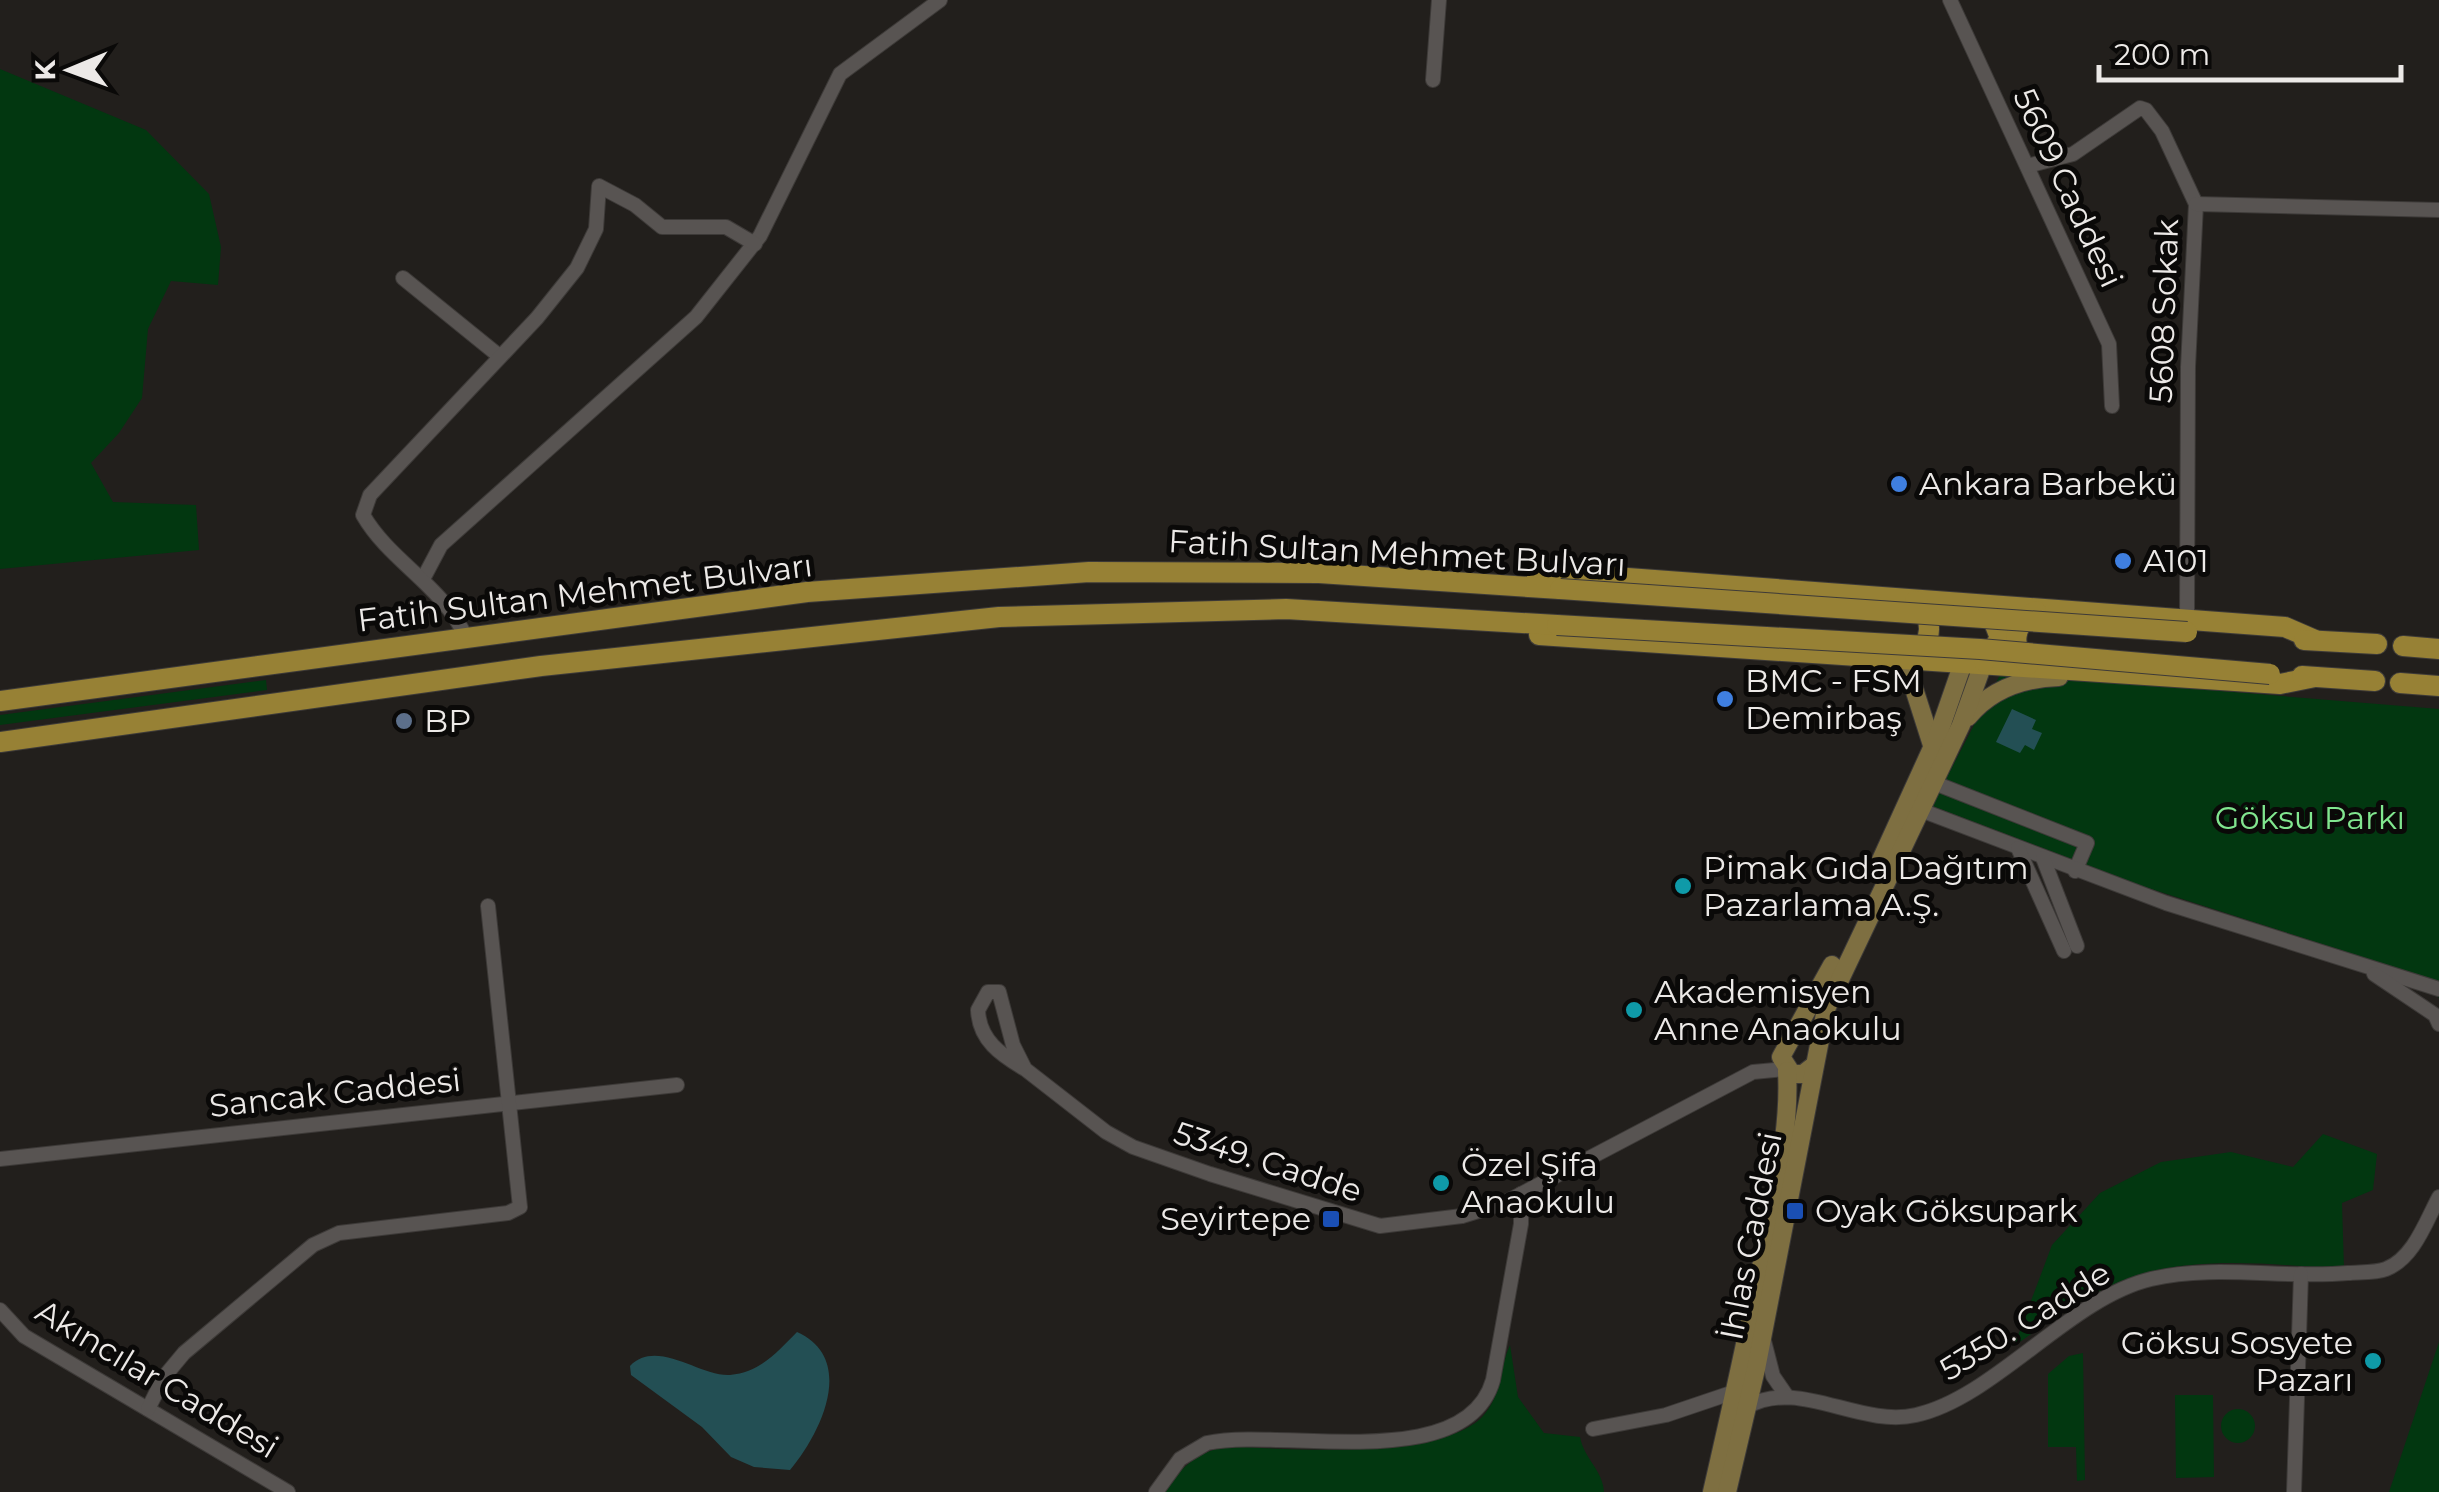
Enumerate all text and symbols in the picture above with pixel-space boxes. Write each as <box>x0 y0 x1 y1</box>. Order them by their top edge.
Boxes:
north arrow <box>20 20 120 120</box>
scale bar <box>2099 20 2402 82</box>
text: 200 m <box>2114 36 2210 73</box>
text: K <box>28 59 62 81</box>
street label: 5609 Caddesi <box>2005 82 2132 293</box>
street label: 5608 Sokak <box>2141 218 2186 404</box>
place label: Ankara Barbekü <box>1919 464 2177 503</box>
marker: Ankara Barbekü <box>1888 473 1910 495</box>
street label: Fatih Sultan Mehmet Bulvarı <box>1167 521 1627 584</box>
place label: A101 <box>2143 541 2209 580</box>
street label: Fatih Sultan Mehmet Bulvarı <box>355 545 815 640</box>
marker: A101 <box>2112 550 2134 572</box>
place label: BMC - FSM Demirbaş <box>1745 661 1922 737</box>
marker: BMC - FSM Demirbaş <box>1714 688 1736 710</box>
place label: BP <box>424 701 471 740</box>
marker: BP <box>393 710 415 732</box>
park label: Göksu Parkı <box>2215 798 2405 837</box>
place label: Pimak Gıda Dağıtım Pazarlama A.Ş. <box>1703 848 2029 924</box>
marker: Pimak Gıda Dağıtım Pazarlama A.Ş. <box>1672 875 1694 897</box>
place label: Akademisyen Anne Anaokulu <box>1654 972 1902 1048</box>
marker: Akademisyen Anne Anaokulu <box>1623 999 1645 1021</box>
street label: Sancak Caddesi <box>207 1060 463 1125</box>
street label: 5349. Cadde <box>1169 1113 1367 1210</box>
street label: İhlas Caddesi <box>1711 1129 1790 1343</box>
place label: Özel Şifa Anaokulu <box>1461 1145 1615 1221</box>
marker: Özel Şifa Anaokulu <box>1430 1172 1452 1194</box>
place label: Oyak Göksupark <box>1815 1191 2078 1230</box>
place label: Seyirtepe <box>1160 1199 1311 1238</box>
marker: Oyak Göksupark <box>1784 1200 1806 1222</box>
marker: Seyirtepe <box>1320 1208 1342 1230</box>
street label: 5350. Cadde <box>1932 1253 2117 1388</box>
street label: Akıncılar Caddesi <box>29 1291 285 1466</box>
place label: Göksu Sosyete Pazarı <box>2121 1323 2353 1399</box>
marker: Göksu Sosyete Pazarı <box>2362 1350 2384 1372</box>

